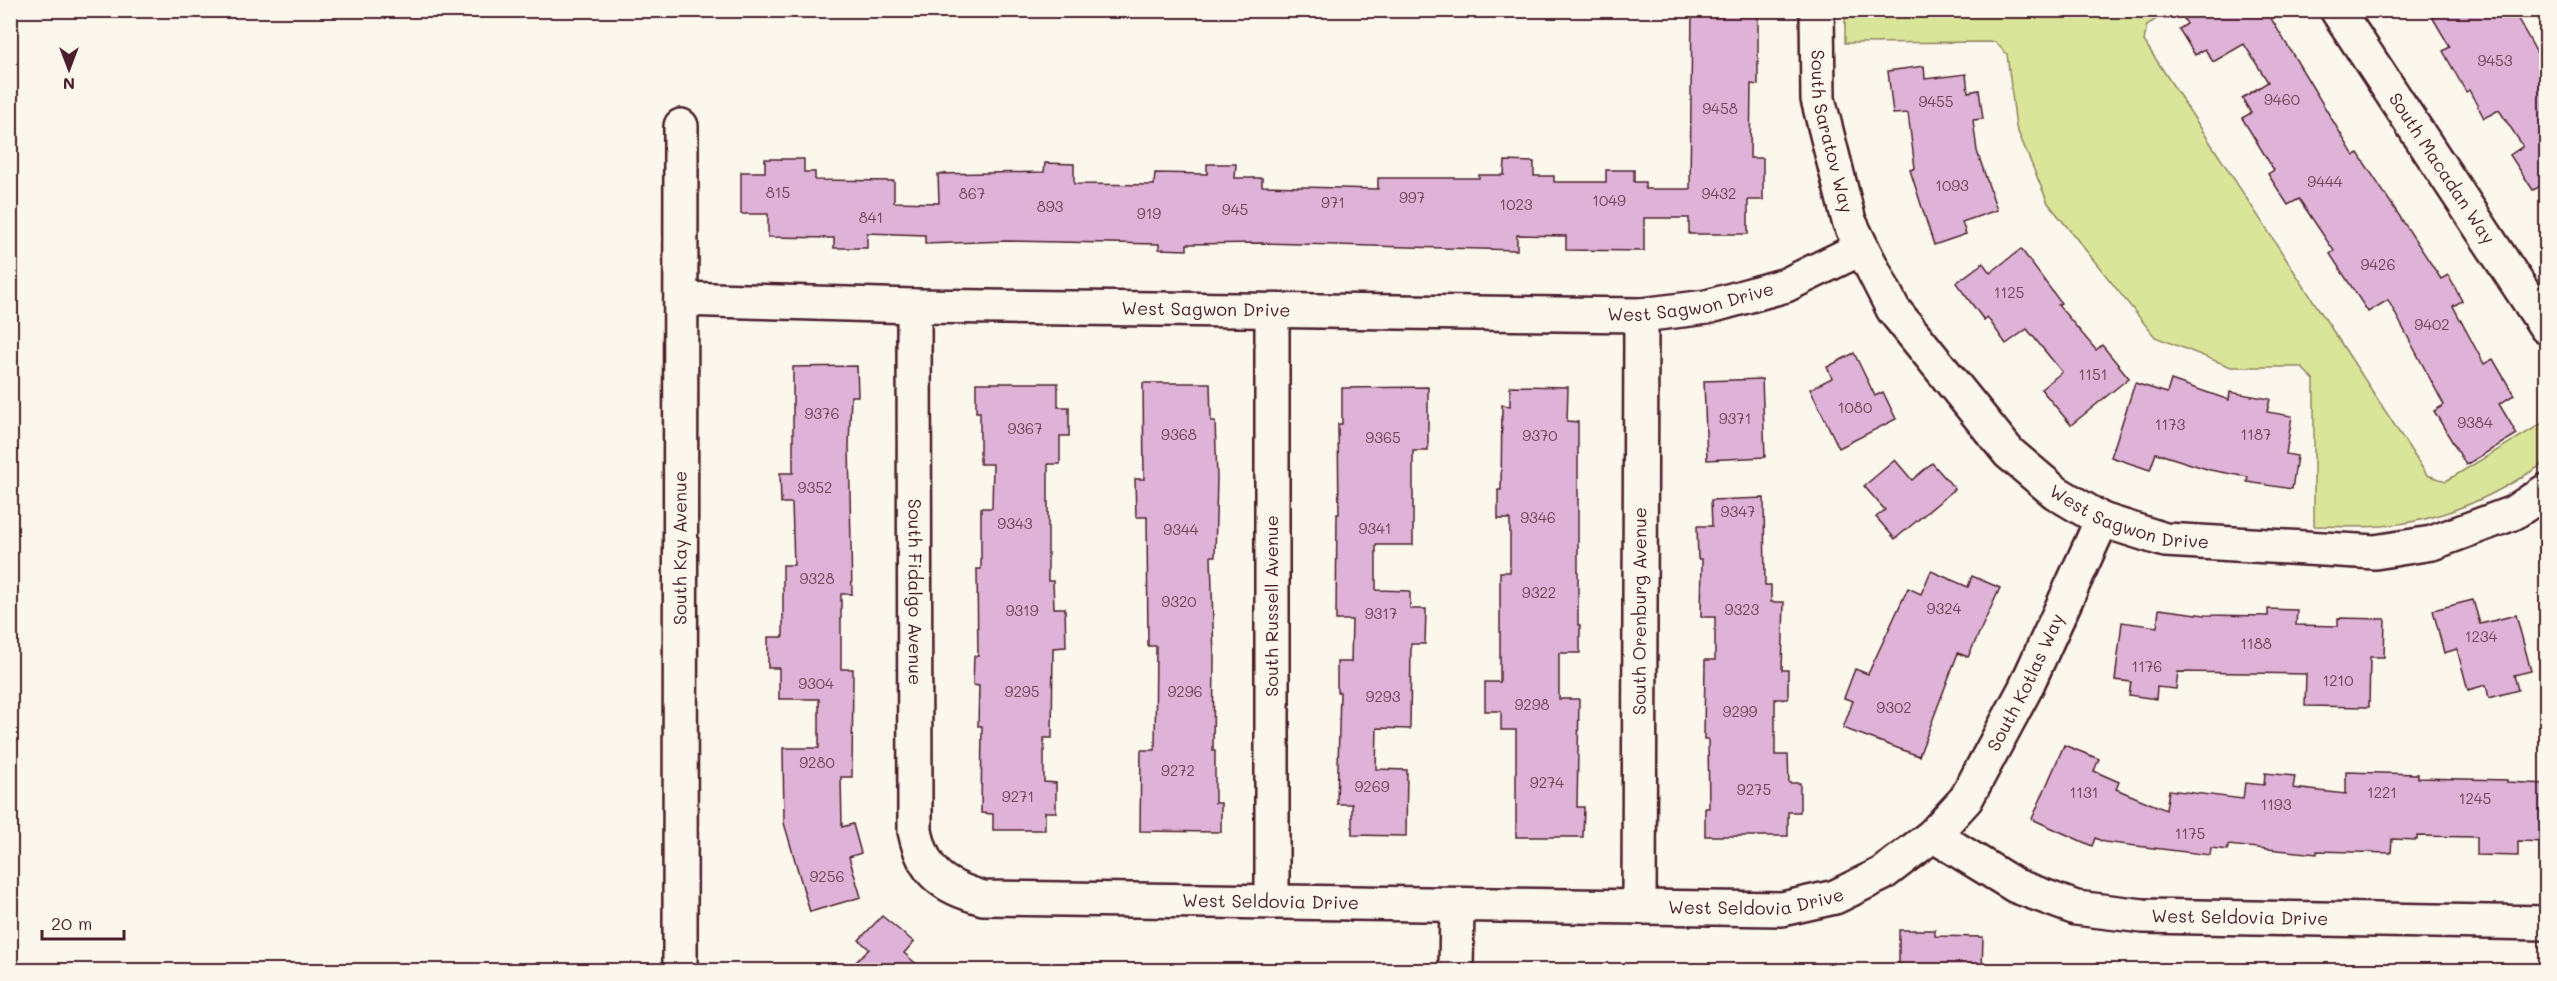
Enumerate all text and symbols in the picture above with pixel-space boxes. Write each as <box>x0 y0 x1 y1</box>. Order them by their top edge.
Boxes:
north arrow <box>39 39 99 99</box>
street label: South Saratov Way <box>1806 50 1859 215</box>
house number: 9453 <box>2477 50 2513 70</box>
text: N <box>63 74 75 95</box>
street label: South Macadan Way <box>2384 88 2501 248</box>
house number: 9460 <box>2264 89 2300 109</box>
house number: 9455 <box>1918 91 1954 111</box>
house number: 9458 <box>1702 98 1738 118</box>
house number: 9444 <box>2307 171 2343 191</box>
house number: 1093 <box>1935 175 1969 195</box>
house number: 815 <box>766 182 790 202</box>
house number: 867 <box>959 183 985 203</box>
house number: 9432 <box>1702 183 1736 203</box>
house number: 997 <box>1399 187 1425 207</box>
house number: 1049 <box>1592 190 1626 210</box>
house number: 971 <box>1321 192 1345 212</box>
house number: 1023 <box>1499 194 1533 214</box>
house number: 893 <box>1037 196 1064 216</box>
house number: 945 <box>1222 199 1248 219</box>
house number: 919 <box>1137 203 1161 223</box>
house number: 841 <box>859 207 883 227</box>
house number: 9426 <box>2360 254 2396 274</box>
street label: West Sagwon Drive <box>1607 276 1776 326</box>
house number: 1125 <box>1994 282 2024 302</box>
street label: West Sagwon Drive <box>1121 296 1291 322</box>
house number: 9402 <box>2414 314 2450 334</box>
house number: 1151 <box>2079 364 2107 384</box>
house number: 1080 <box>1838 397 1872 417</box>
house number: 9376 <box>804 403 840 423</box>
house number: 9371 <box>1719 408 1751 428</box>
house number: 9384 <box>2457 412 2493 432</box>
house number: 1173 <box>2155 414 2185 434</box>
house number: 9367 <box>1007 418 1043 438</box>
house number: 9368 <box>1161 424 1197 444</box>
house number: 1187 <box>2241 424 2271 444</box>
house number: 9370 <box>1522 425 1558 445</box>
house number: 9365 <box>1365 427 1401 447</box>
street label: South Kay Avenue <box>667 471 692 625</box>
house number: 9352 <box>798 477 832 497</box>
street label: West Sagwon Drive <box>2046 479 2210 553</box>
street label: South Fidalgo Avenue <box>903 499 928 685</box>
house number: 9347 <box>1721 501 1755 521</box>
house number: 9346 <box>1520 507 1556 527</box>
street label: South Orenburg Avenue <box>1627 507 1651 715</box>
house number: 9343 <box>997 513 1033 533</box>
street label: South Russell Avenue <box>1259 515 1283 697</box>
house number: 9341 <box>1358 518 1392 538</box>
house number: 9344 <box>1163 519 1199 539</box>
house number: 9328 <box>799 568 835 588</box>
house number: 9322 <box>1522 582 1556 602</box>
house number: 9320 <box>1161 591 1197 611</box>
house number: 9324 <box>1927 598 1962 618</box>
house number: 9323 <box>1725 599 1760 619</box>
house number: 9319 <box>1005 600 1039 620</box>
house number: 9317 <box>1365 603 1397 623</box>
street label: South Kotlas Way <box>1981 609 2069 755</box>
house number: 1234 <box>2465 626 2498 646</box>
house number: 1188 <box>2240 633 2272 653</box>
house number: 1176 <box>2132 656 2162 676</box>
house number: 1210 <box>2322 670 2354 690</box>
house number: 9304 <box>798 673 834 693</box>
house number: 9295 <box>1005 681 1039 701</box>
house number: 9296 <box>1167 681 1203 701</box>
house number: 9293 <box>1366 686 1401 706</box>
house number: 9298 <box>1514 694 1550 714</box>
house number: 9302 <box>1876 697 1912 717</box>
house number: 9299 <box>1723 701 1758 721</box>
house number: 9280 <box>799 752 835 772</box>
house number: 9272 <box>1161 760 1195 780</box>
house number: 9274 <box>1530 772 1564 792</box>
house number: 9269 <box>1354 776 1390 796</box>
house number: 9275 <box>1737 779 1771 799</box>
house number: 1131 <box>2070 782 2098 802</box>
house number: 1221 <box>2367 782 2397 802</box>
house number: 9271 <box>1002 786 1034 806</box>
house number: 1245 <box>2459 788 2491 808</box>
house number: 1193 <box>2260 794 2292 814</box>
house number: 1175 <box>2175 823 2205 843</box>
house number: 9256 <box>809 866 845 886</box>
street label: West Seldovia Drive <box>1668 881 1848 920</box>
street label: West Seldovia Drive <box>1182 888 1359 914</box>
scale bar <box>42 903 124 941</box>
street label: West Seldovia Drive <box>2151 903 2329 930</box>
text: 20 m <box>51 911 92 935</box>

